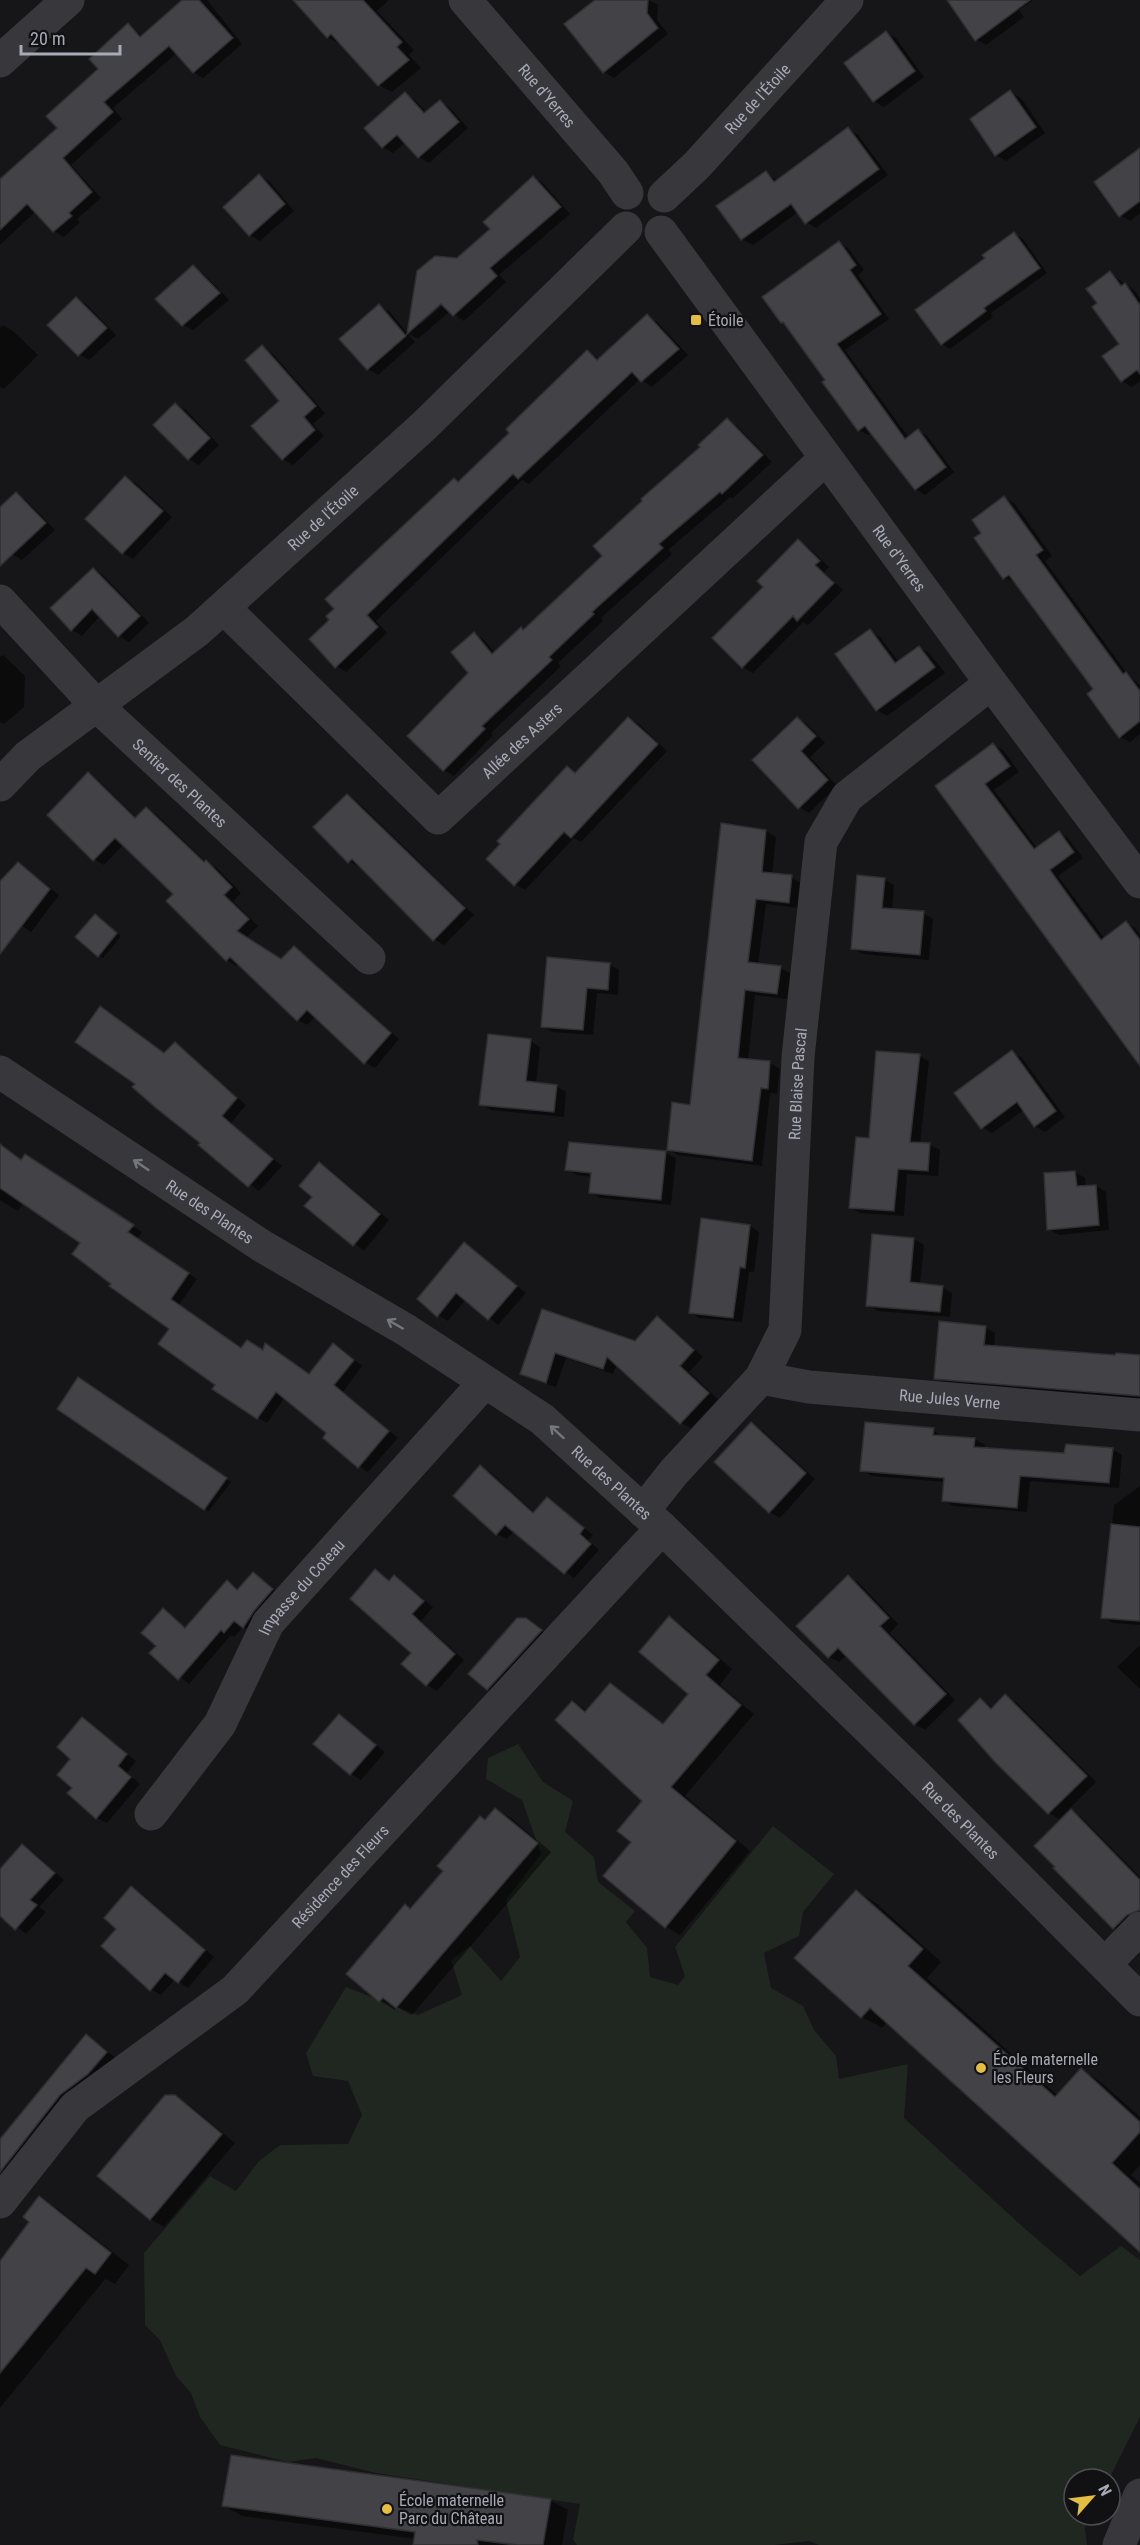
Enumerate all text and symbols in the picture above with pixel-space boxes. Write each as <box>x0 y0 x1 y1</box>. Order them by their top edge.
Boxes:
scale bar <box>21 18 120 56</box>
text: 20 m <box>30 28 65 49</box>
street label: Rue d'Yerres <box>514 60 579 132</box>
street label: Rue de l'Étoile <box>721 60 794 138</box>
place label: Étoile <box>708 311 743 330</box>
marker: Étoile <box>689 313 703 327</box>
street label: Rue de l'Étoile <box>284 481 362 554</box>
street label: Rue d'Yerres <box>868 521 930 595</box>
street label: Allée des Asters <box>478 699 566 783</box>
street label: Sentier des Plantes <box>128 735 231 832</box>
street label: Rue Blaise Pascal <box>785 1027 811 1140</box>
one-way arrow <box>133 1159 150 1171</box>
street label: Rue des Plantes <box>162 1176 257 1248</box>
one-way arrow <box>387 1317 404 1329</box>
street label: Rue Jules Verne <box>898 1386 1001 1413</box>
one-way arrow <box>550 1425 565 1439</box>
street label: Rue des Plantes <box>568 1442 655 1524</box>
street label: Impasse du Coteau <box>255 1536 349 1638</box>
street label: Rue des Plantes <box>918 1778 1003 1863</box>
street label: Résidence des Fleurs <box>288 1821 393 1932</box>
place label: École maternelle les Fleurs <box>993 2050 1098 2087</box>
marker: École maternelle les Fleurs <box>974 2061 988 2075</box>
north arrow <box>1062 2467 1122 2527</box>
text: N <box>1094 2481 1115 2499</box>
place label: École maternelle Parc du Château <box>399 2491 504 2528</box>
marker: École maternelle Parc du Château <box>380 2502 394 2516</box>

